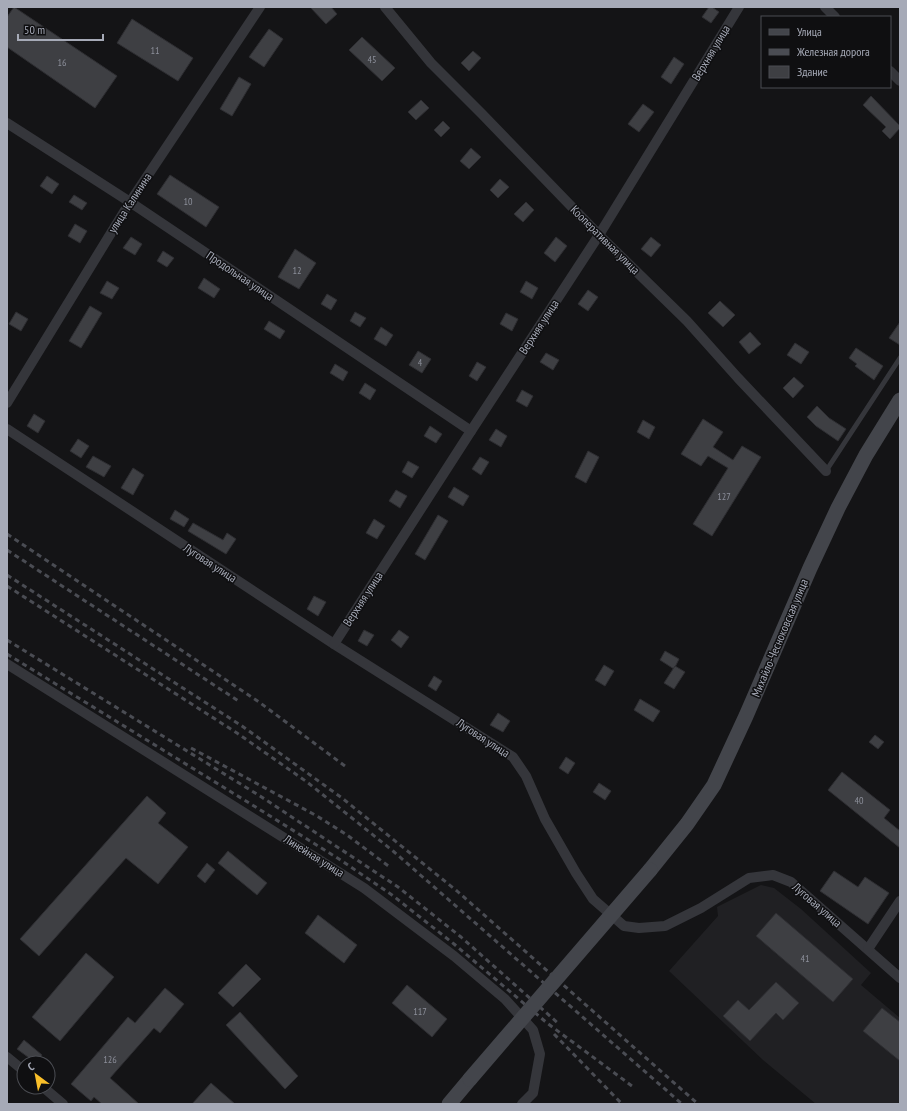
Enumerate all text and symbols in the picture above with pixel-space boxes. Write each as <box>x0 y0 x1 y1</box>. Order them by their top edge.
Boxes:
scale bar <box>18 16 103 42</box>
legend <box>761 16 891 88</box>
text: 50 m <box>24 22 45 37</box>
street label: Верхняя улица <box>688 22 733 83</box>
text: Улица <box>797 24 822 39</box>
house number: 11 <box>151 44 160 57</box>
text: Железная дорога <box>796 44 870 59</box>
house number: 45 <box>368 53 377 66</box>
house number: 16 <box>58 56 67 69</box>
text: Здание <box>797 64 828 79</box>
street label: улица Калинина <box>105 170 155 236</box>
house number: 10 <box>184 195 193 208</box>
street label: Кооперативная улица <box>568 202 643 277</box>
street label: Продольная улица <box>204 247 277 304</box>
house number: 12 <box>293 264 302 277</box>
street label: Верхняя улица <box>515 296 562 357</box>
house number: 4 <box>418 356 423 369</box>
house number: 127 <box>717 490 731 503</box>
street label: Луговая улица <box>180 539 240 585</box>
street label: Верхняя улица <box>339 568 386 629</box>
street label: Михайло-Чесноковская улица <box>748 576 811 699</box>
street label: Луговая улица <box>453 714 513 760</box>
house number: 40 <box>855 794 864 807</box>
street label: Линейная улица <box>280 831 347 880</box>
street label: Луговая улица <box>789 878 845 930</box>
house number: 41 <box>801 952 810 965</box>
house number: 117 <box>413 1005 427 1018</box>
house number: 126 <box>103 1053 117 1066</box>
north arrow <box>16 1055 56 1095</box>
text: С <box>25 1059 37 1074</box>

